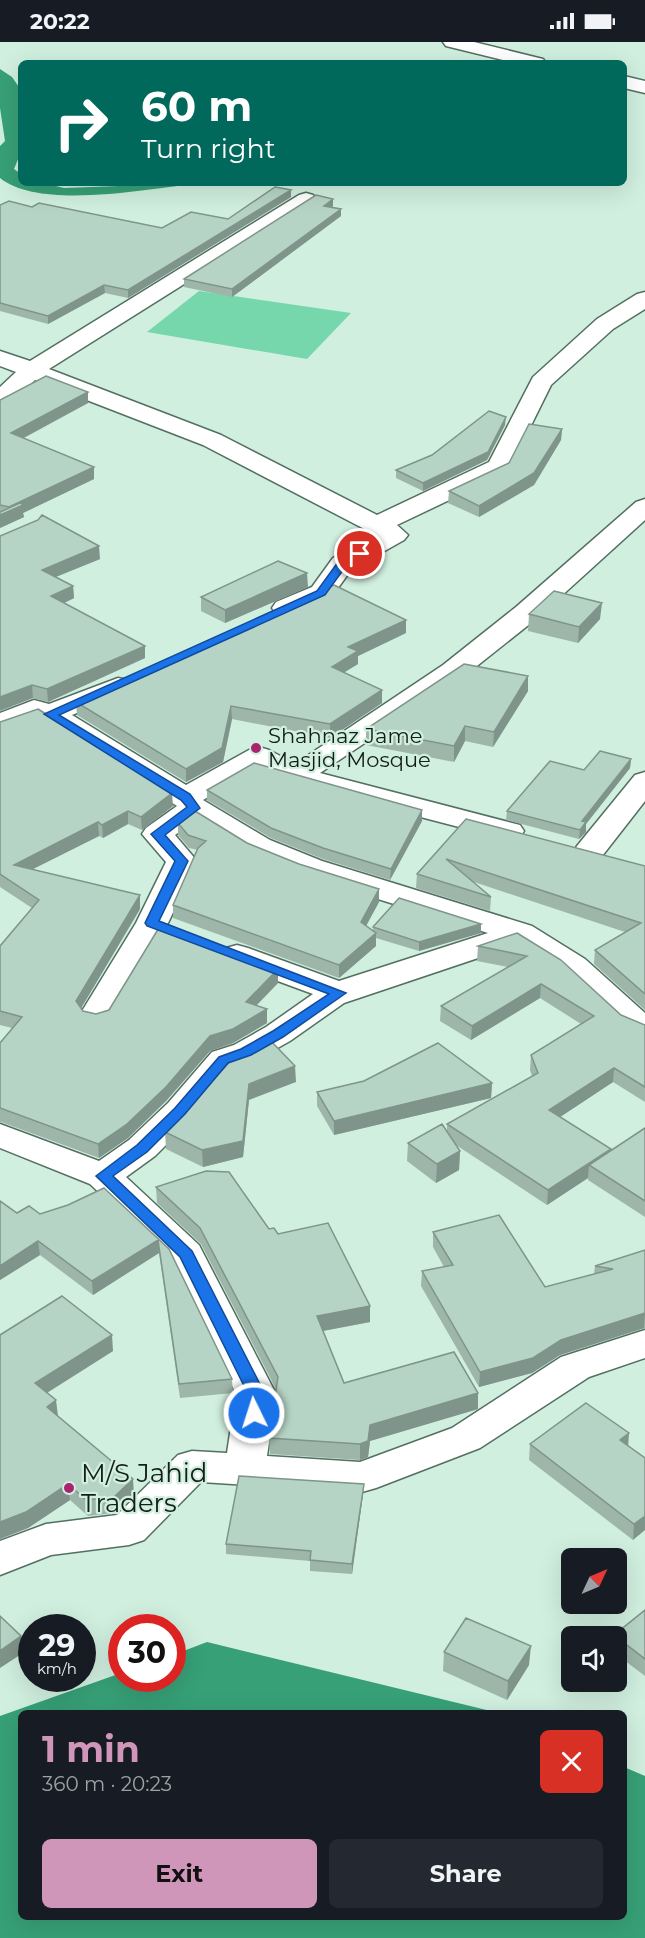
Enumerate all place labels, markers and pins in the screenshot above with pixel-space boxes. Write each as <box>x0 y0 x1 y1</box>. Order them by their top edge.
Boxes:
pin <box>334 528 385 579</box>
place label: Shahnaz Jame Masjid, Mosque <box>268 723 431 772</box>
marker: Shahnaz Jame Masjid, Mosque <box>249 741 263 755</box>
place label: M/S Jahid Traders <box>81 1457 207 1519</box>
marker: M/S Jahid Traders <box>62 1481 76 1495</box>

